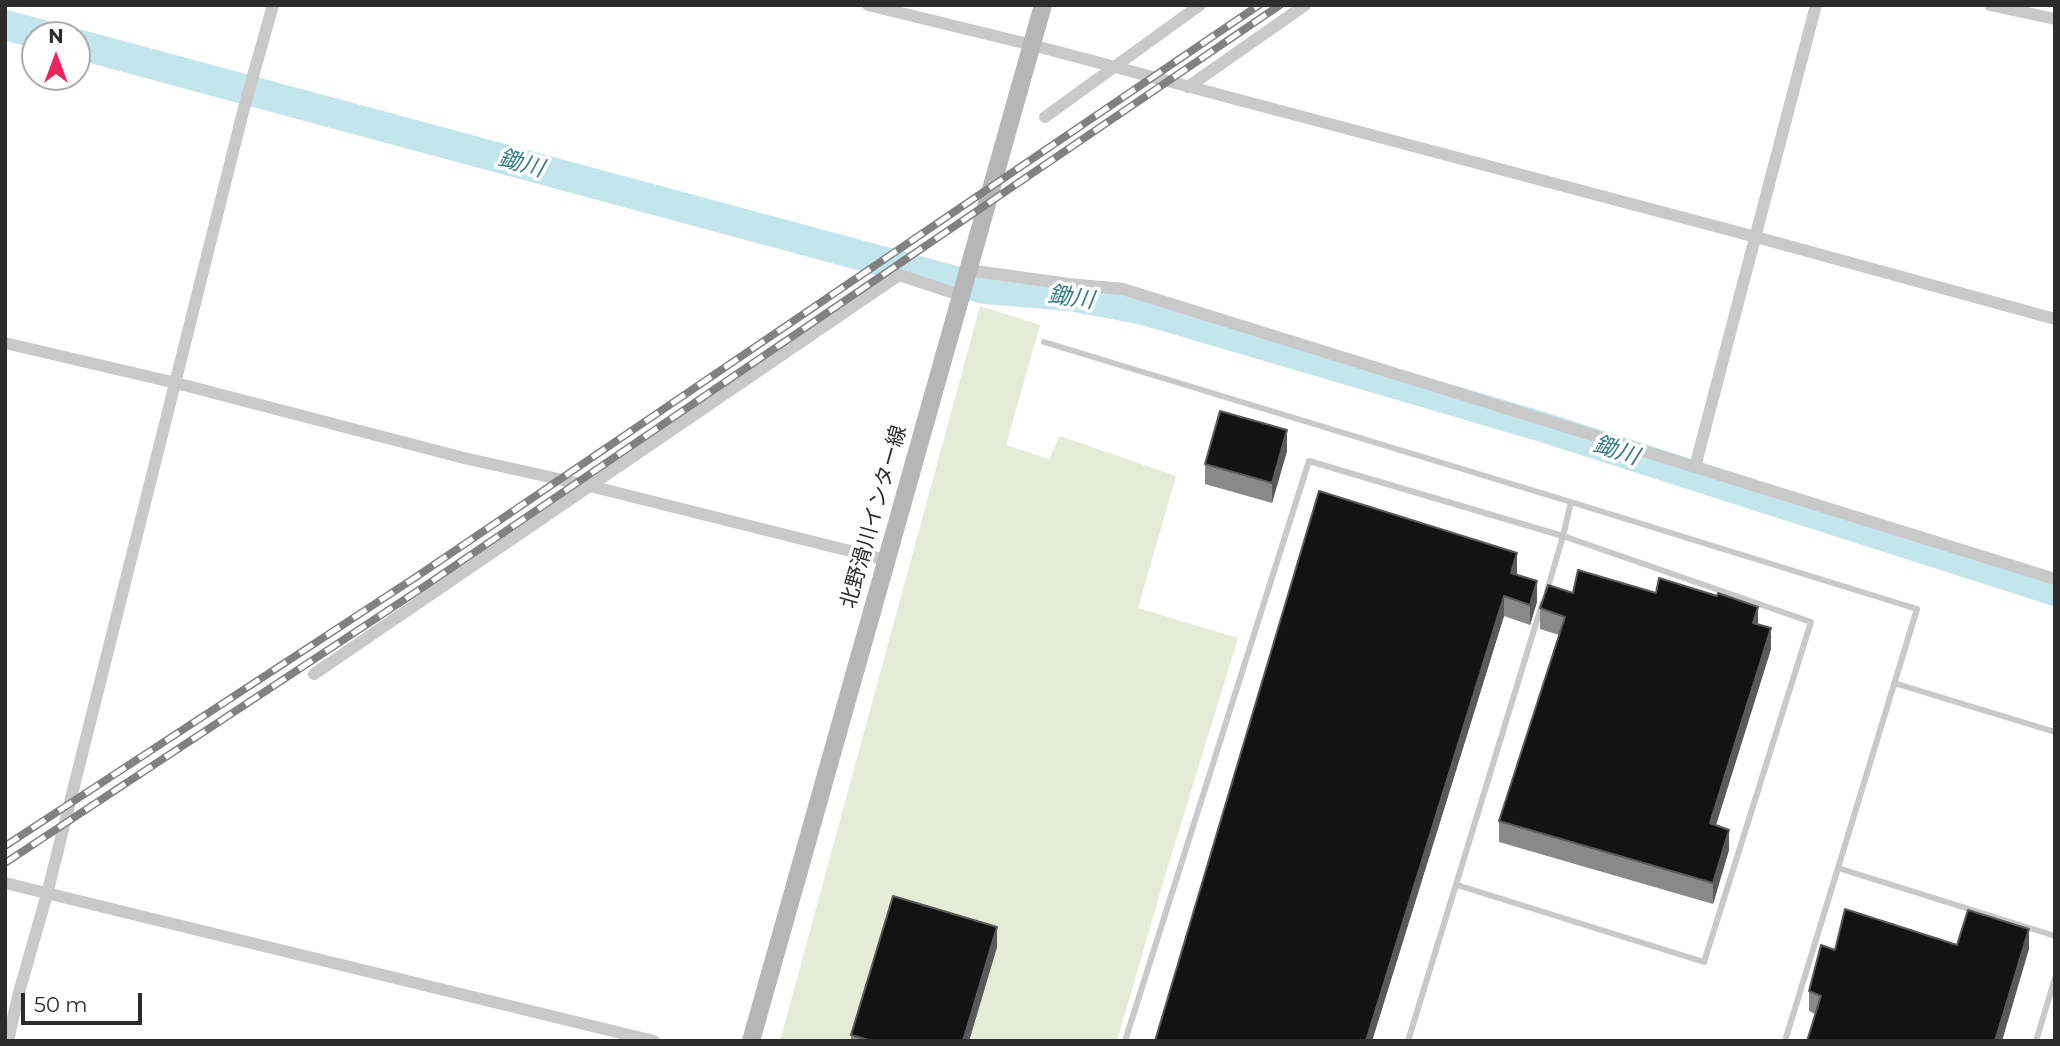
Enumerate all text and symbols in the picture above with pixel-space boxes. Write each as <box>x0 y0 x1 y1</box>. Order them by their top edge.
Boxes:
north arrow <box>21 21 91 91</box>
text: N <box>48 25 64 48</box>
water label: 鋤川 <box>495 145 547 183</box>
water label: 鋤川 <box>1046 281 1096 315</box>
street label: 北野滑川インター線 <box>836 423 912 611</box>
water label: 鋤川 <box>1590 431 1642 471</box>
scale bar <box>24 979 145 1023</box>
text: 50 m <box>34 992 88 1017</box>

